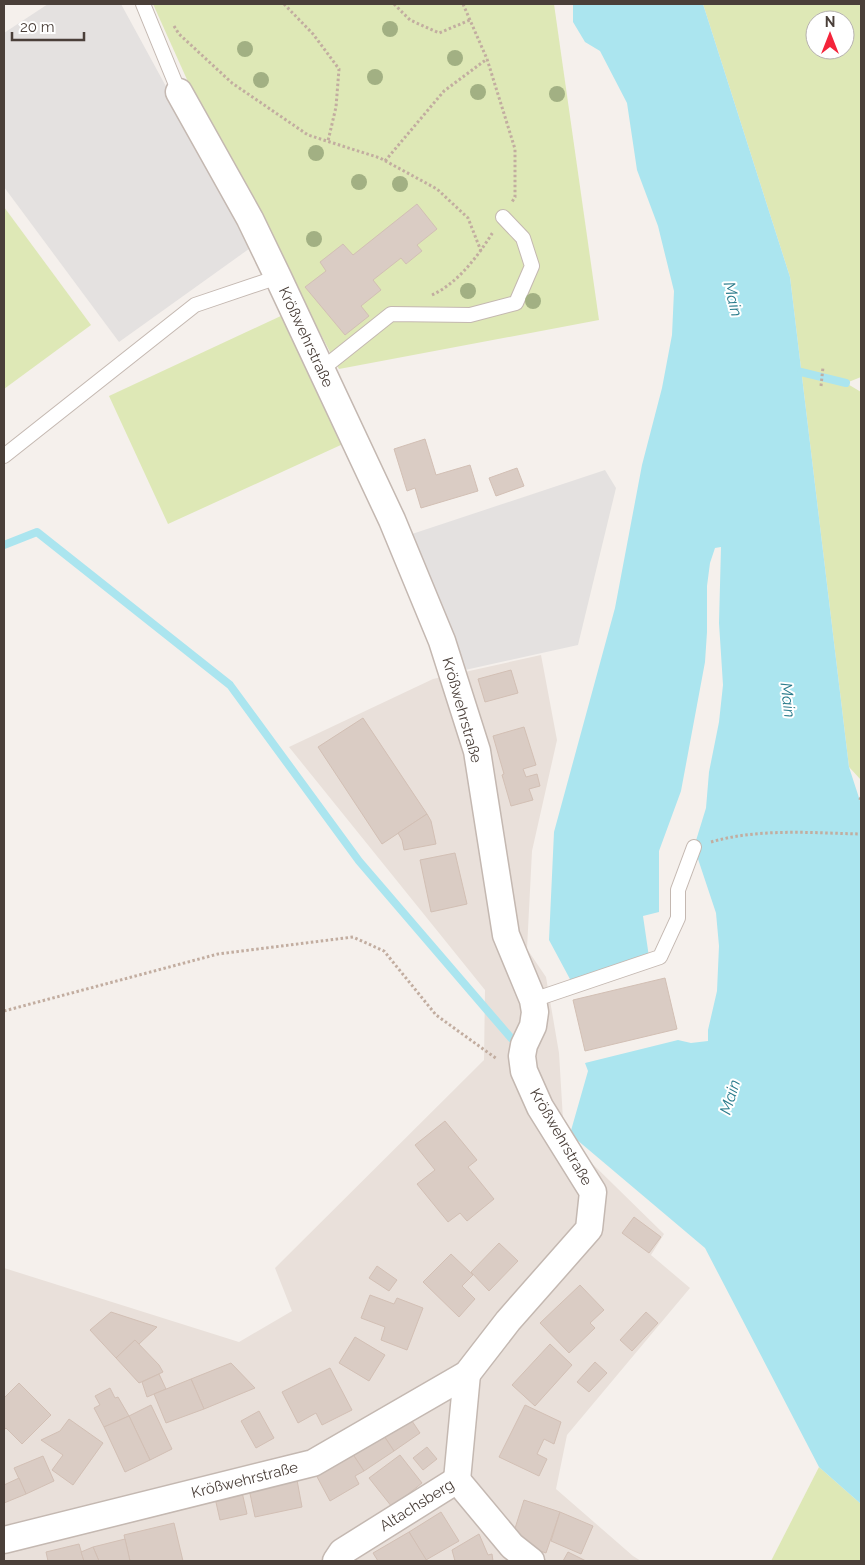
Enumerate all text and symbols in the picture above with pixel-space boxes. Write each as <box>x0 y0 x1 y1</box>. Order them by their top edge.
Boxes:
scale bar <box>12 10 85 42</box>
north arrow <box>805 10 855 60</box>
text: N <box>825 14 835 30</box>
text: 20 m <box>20 18 55 36</box>
water label: Main <box>720 280 746 318</box>
street label: Krößwehrstraße <box>275 284 337 390</box>
street label: Krößwehrstraße <box>438 655 486 765</box>
water label: Main <box>776 681 800 719</box>
water label: Main <box>716 1077 744 1117</box>
street label: Krößwehrstraße <box>526 1085 596 1189</box>
street label: Krößwehrstraße <box>189 1458 300 1502</box>
street label: Altachsberg <box>376 1475 457 1535</box>

